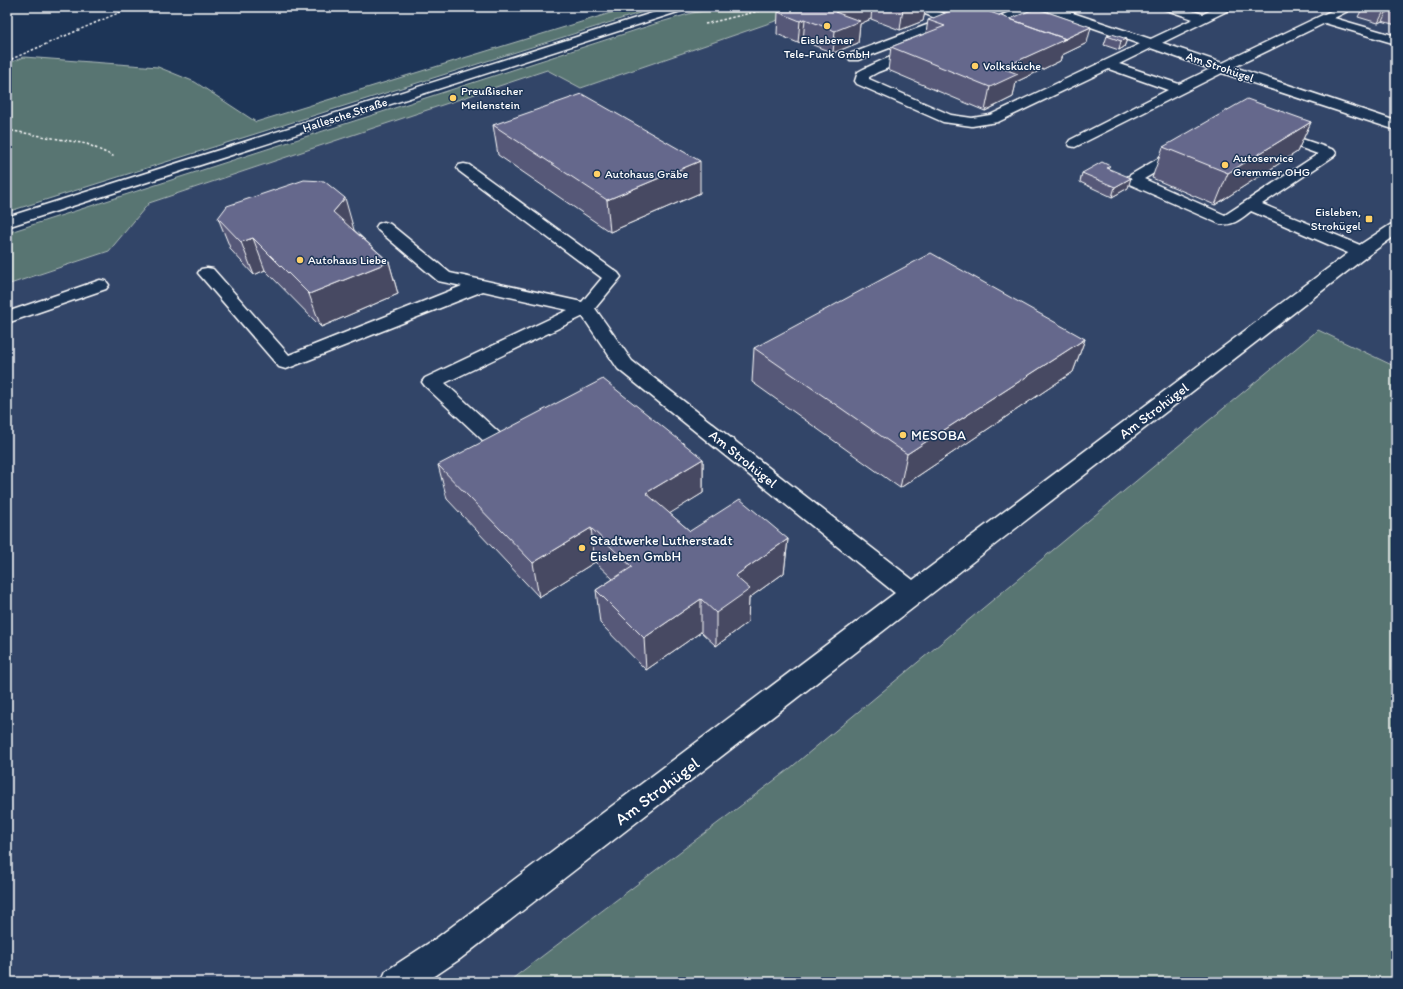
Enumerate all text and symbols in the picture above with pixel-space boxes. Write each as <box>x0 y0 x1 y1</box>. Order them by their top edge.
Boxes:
marker: Eislebener Tele-Funk GmbH <box>822 21 832 31</box>
place label: Eislebener Tele-Funk GmbH <box>784 33 870 61</box>
street label: Am Strohügel <box>1184 49 1256 85</box>
place label: Volksküche <box>983 59 1041 73</box>
marker: Volksküche <box>970 61 980 71</box>
place label: Preußischer Meilenstein <box>461 84 523 112</box>
marker: Preußischer Meilenstein <box>448 93 458 103</box>
street label: Hallesche Straße <box>301 95 389 135</box>
place label: Autoservice Gremmer OHG <box>1233 151 1310 179</box>
marker: Autoservice Gremmer OHG <box>1220 160 1230 170</box>
place label: Autohaus Gräbe <box>605 167 688 181</box>
marker: Autohaus Gräbe <box>592 169 602 179</box>
place label: Eisleben, Strohügel <box>1311 205 1362 233</box>
marker: Eisleben, Strohügel <box>1364 214 1374 224</box>
place label: Autohaus Liebe <box>308 253 387 267</box>
marker: Autohaus Liebe <box>295 255 305 265</box>
street label: Am Strohügel <box>1116 379 1192 443</box>
street label: Am Strohügel <box>706 426 781 492</box>
place label: MESOBA <box>911 427 966 444</box>
marker: MESOBA <box>898 430 908 440</box>
place label: Stadtwerke Lutherstadt Eisleben GmbH <box>590 532 733 565</box>
marker: Stadtwerke Lutherstadt Eisleben GmbH <box>577 543 587 553</box>
street label: Am Strohügel <box>611 753 703 829</box>

